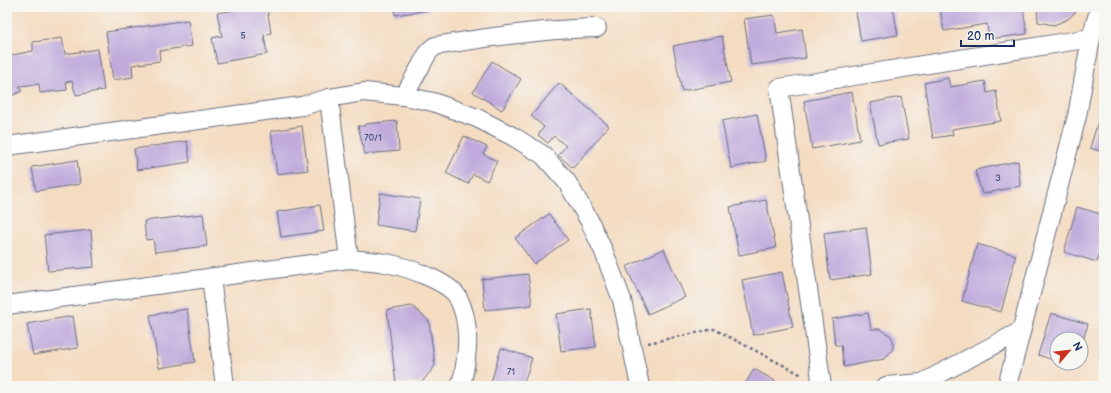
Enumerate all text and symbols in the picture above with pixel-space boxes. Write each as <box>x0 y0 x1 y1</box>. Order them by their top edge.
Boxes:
scale bar <box>961 22 1014 48</box>
text: 20 m <box>967 29 994 44</box>
house number: 5 <box>240 31 246 42</box>
house number: 70/1 <box>364 133 382 144</box>
house number: 3 <box>995 173 1001 184</box>
north arrow <box>1049 331 1089 371</box>
text: N <box>1070 340 1085 353</box>
house number: 71 <box>507 367 515 378</box>

